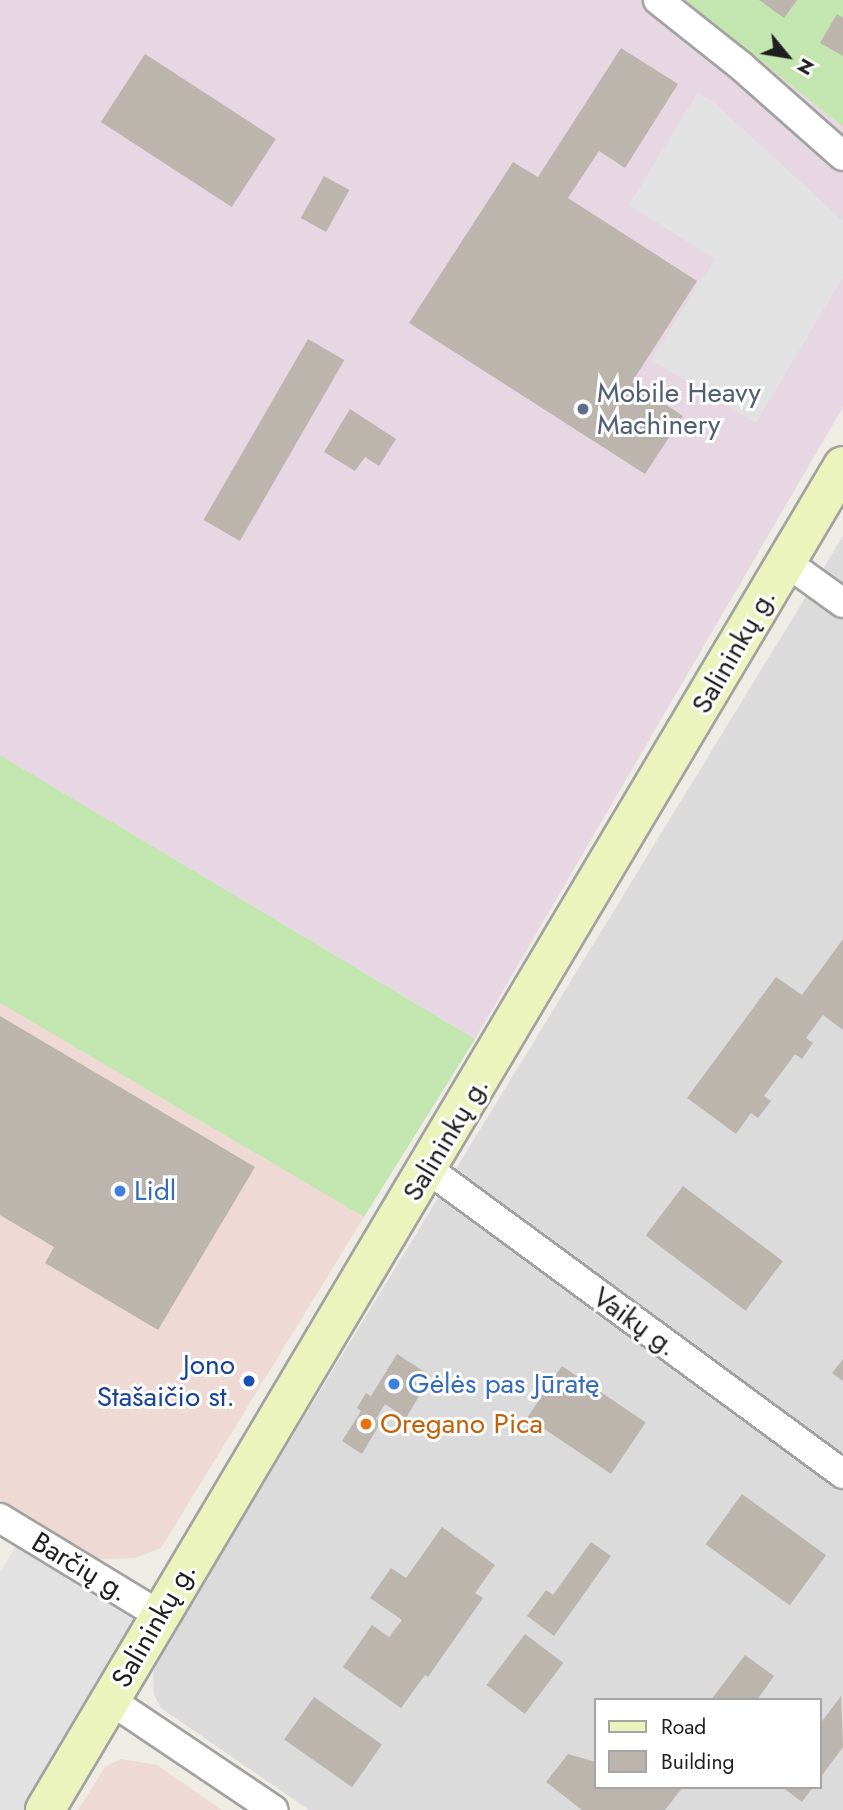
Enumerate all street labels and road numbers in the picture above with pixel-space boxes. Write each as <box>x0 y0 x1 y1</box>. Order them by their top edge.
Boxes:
street label: Salininkų g. <box>685 582 783 720</box>
street label: Salininkų g. <box>396 1071 496 1207</box>
street label: Vaikų g. <box>586 1280 684 1364</box>
street label: Barčių g. <box>26 1525 134 1609</box>
street label: Salininkų g. <box>105 1556 203 1694</box>

